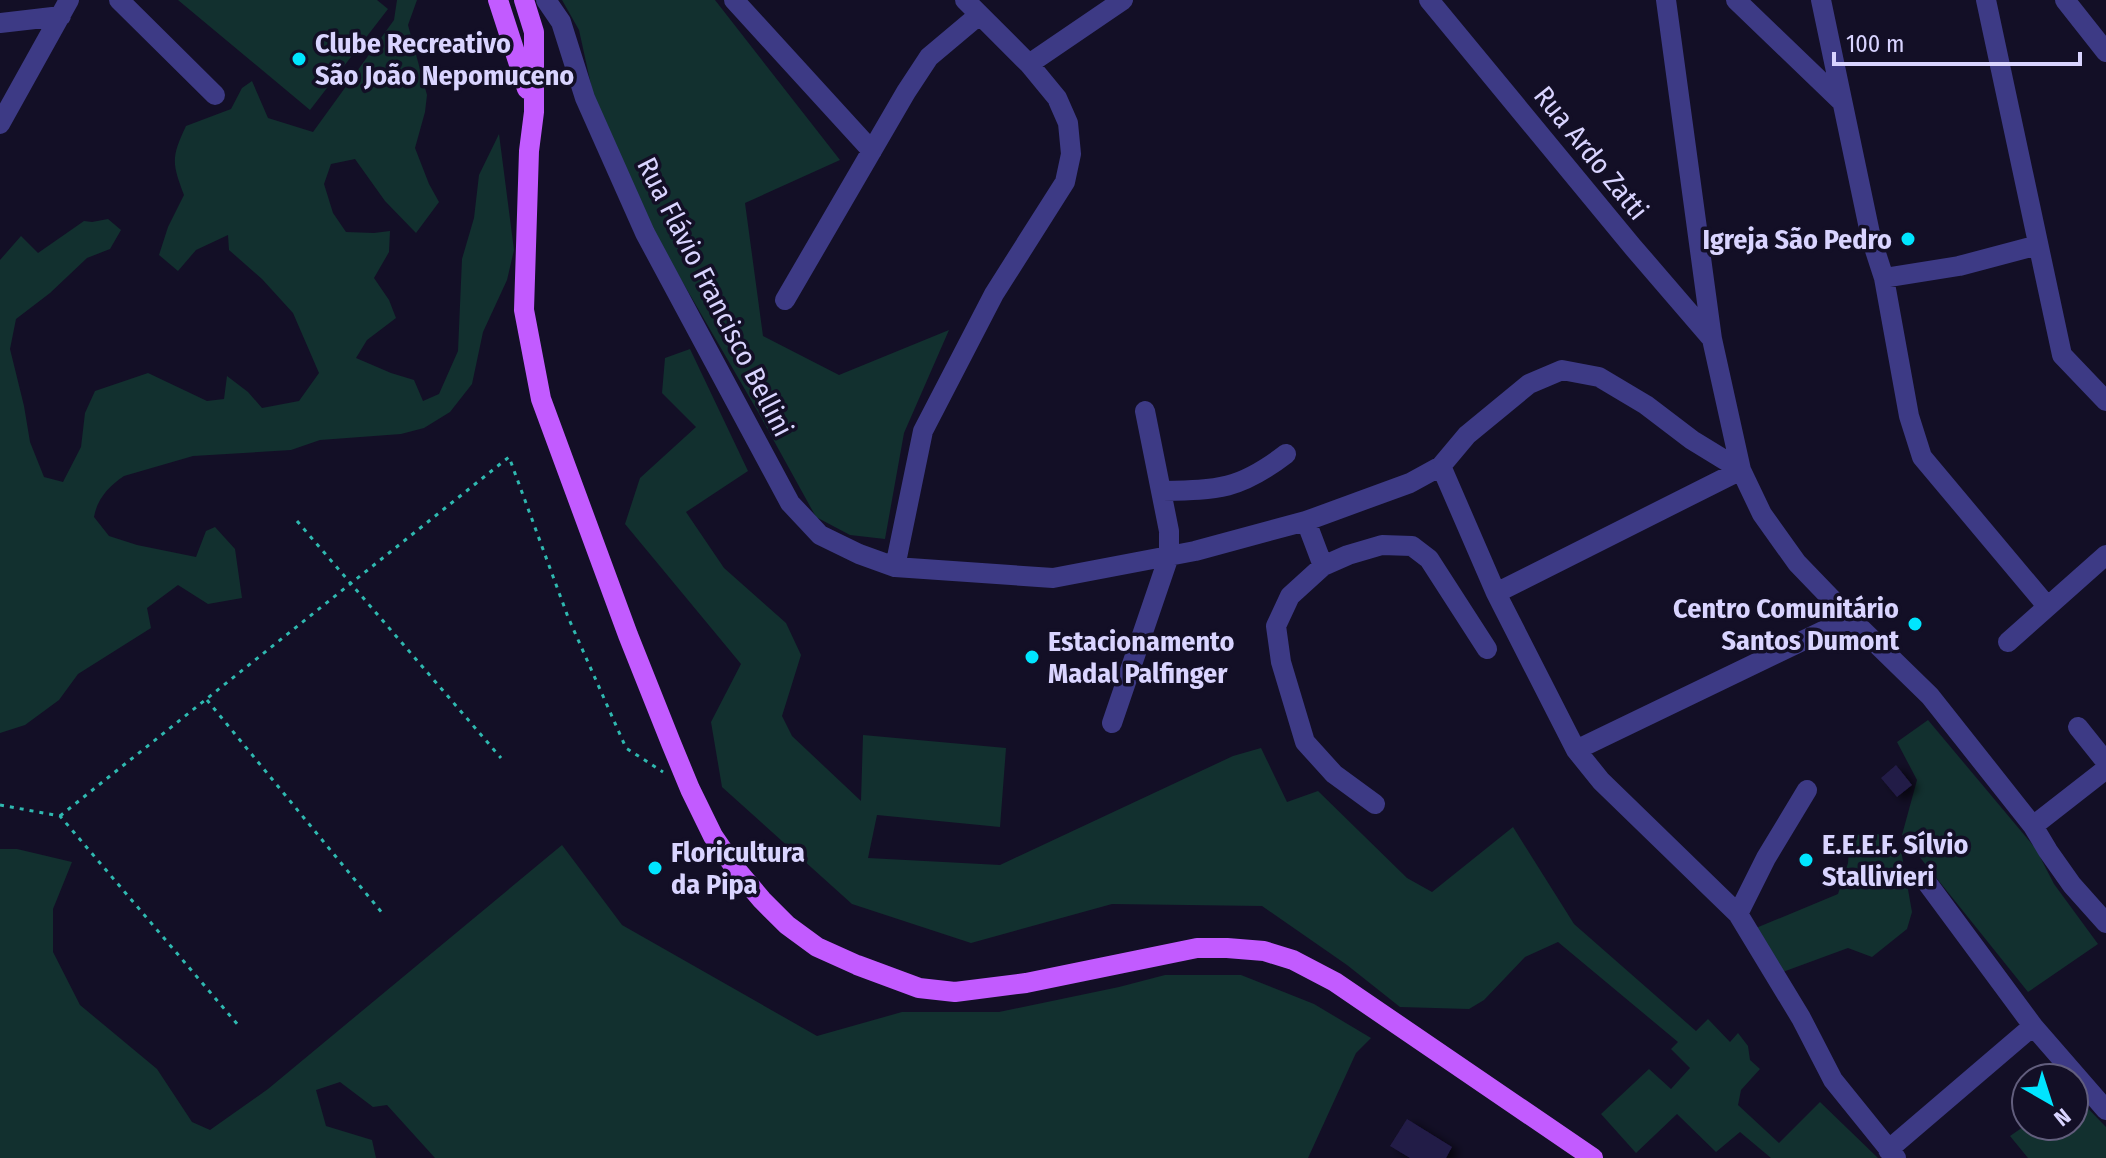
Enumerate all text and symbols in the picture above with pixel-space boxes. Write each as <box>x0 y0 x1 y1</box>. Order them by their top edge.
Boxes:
scale bar <box>1834 16 2080 66</box>
place label: Clube Recreativo São João Nepomuceno <box>315 27 574 92</box>
text: 100 m <box>1846 30 1904 58</box>
marker: Clube Recreativo São João Nepomuceno <box>290 50 308 68</box>
street label: Rua Ardo Zatti <box>1527 80 1655 226</box>
street label: Rua Flávio Francisco Bellini <box>630 152 800 442</box>
place label: Igreja São Pedro <box>1702 223 1892 256</box>
marker: Igreja São Pedro <box>1899 230 1917 248</box>
place label: Centro Comunitário Santos Dumont <box>1673 592 1900 657</box>
marker: Centro Comunitário Santos Dumont <box>1906 615 1924 633</box>
place label: Estacionamento Madal Palfinger <box>1048 625 1234 690</box>
marker: Estacionamento Madal Palfinger <box>1023 648 1041 666</box>
place label: E.E.E.F. Sílvio Stallivieri <box>1822 828 1968 893</box>
place label: Floricultura da Pipa <box>671 836 805 901</box>
marker: E.E.E.F. Sílvio Stallivieri <box>1797 851 1815 869</box>
marker: Floricultura da Pipa <box>646 859 664 877</box>
north arrow <box>2010 1062 2090 1142</box>
text: N <box>2049 1103 2076 1132</box>

